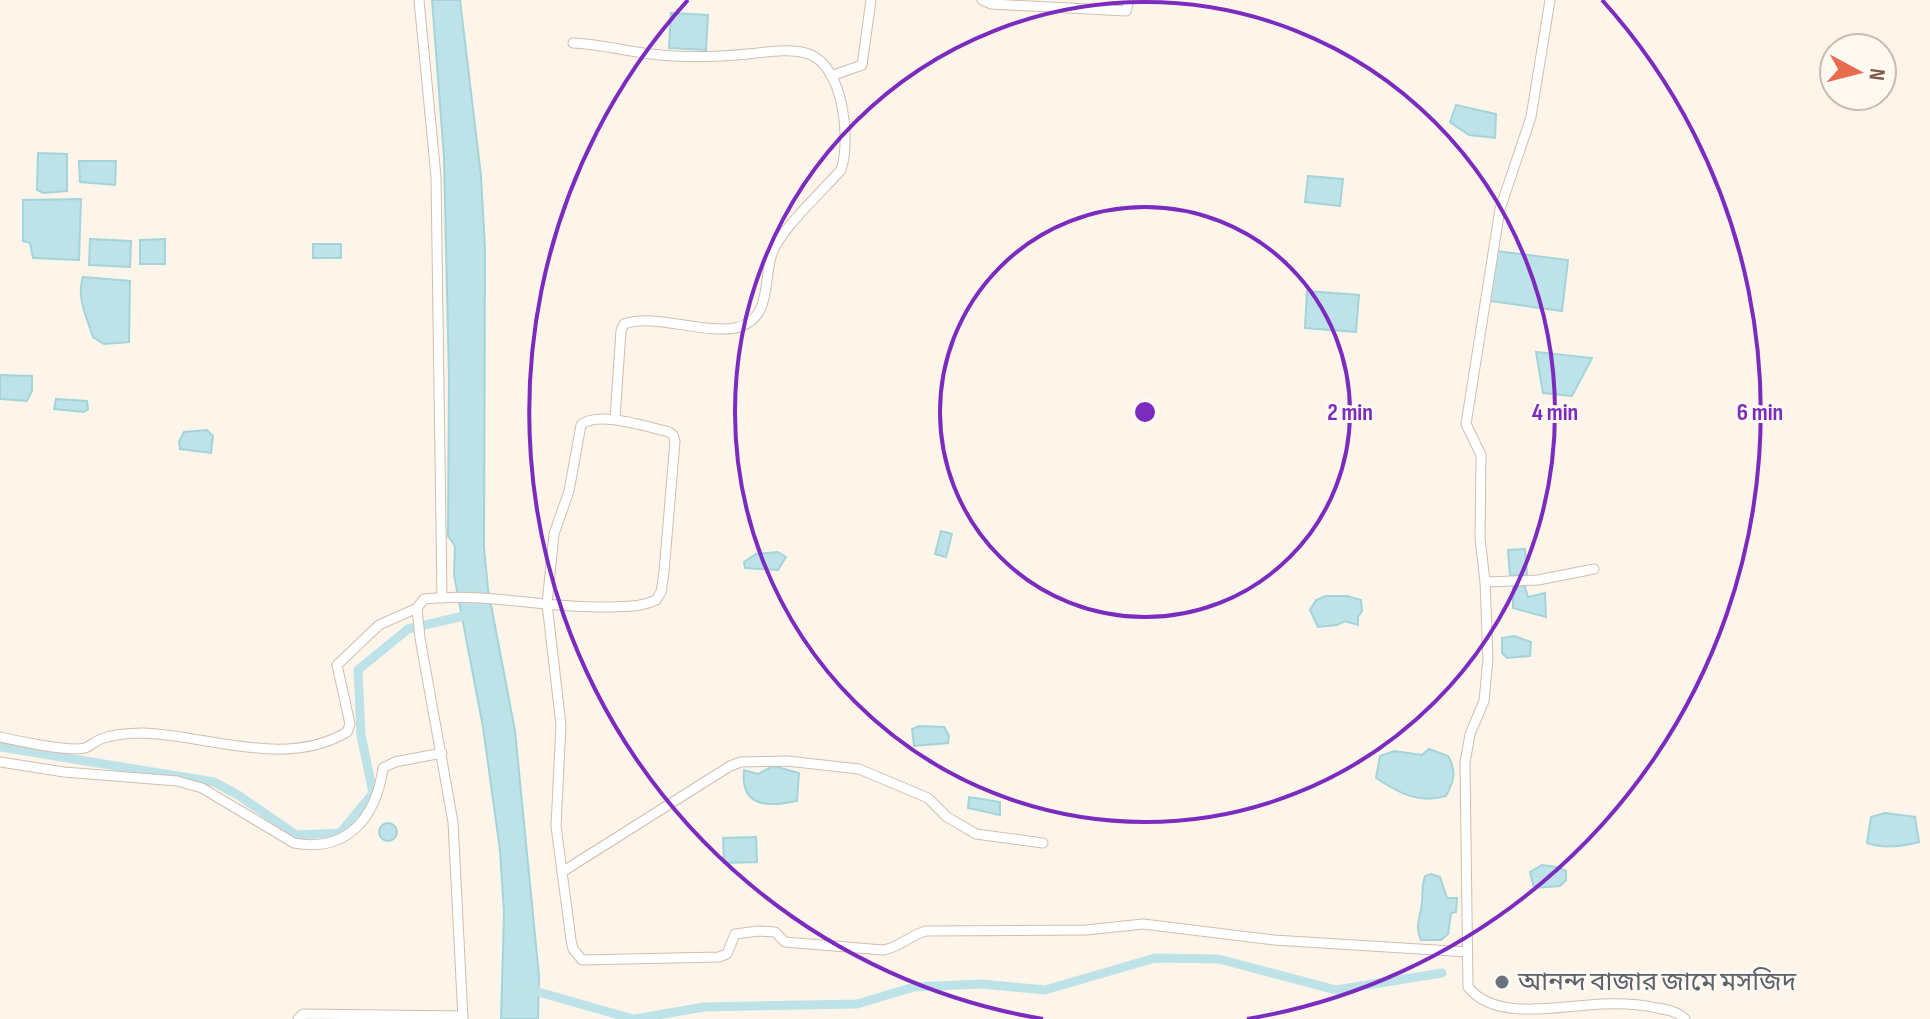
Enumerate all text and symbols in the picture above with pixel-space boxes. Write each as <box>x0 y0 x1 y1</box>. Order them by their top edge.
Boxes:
north arrow <box>1818 32 1898 112</box>
text: N <box>1862 67 1890 82</box>
centre of rings <box>1131 398 1159 426</box>
text: 2 min <box>1327 398 1373 427</box>
text: 4 min <box>1532 398 1578 427</box>
text: 6 min <box>1737 398 1783 427</box>
place label: আনন্দ বাজার জামে মসজিদ <box>1517 967 1797 998</box>
marker: আনন্দ বাজার জামে মসজিদ <box>1493 973 1511 991</box>

